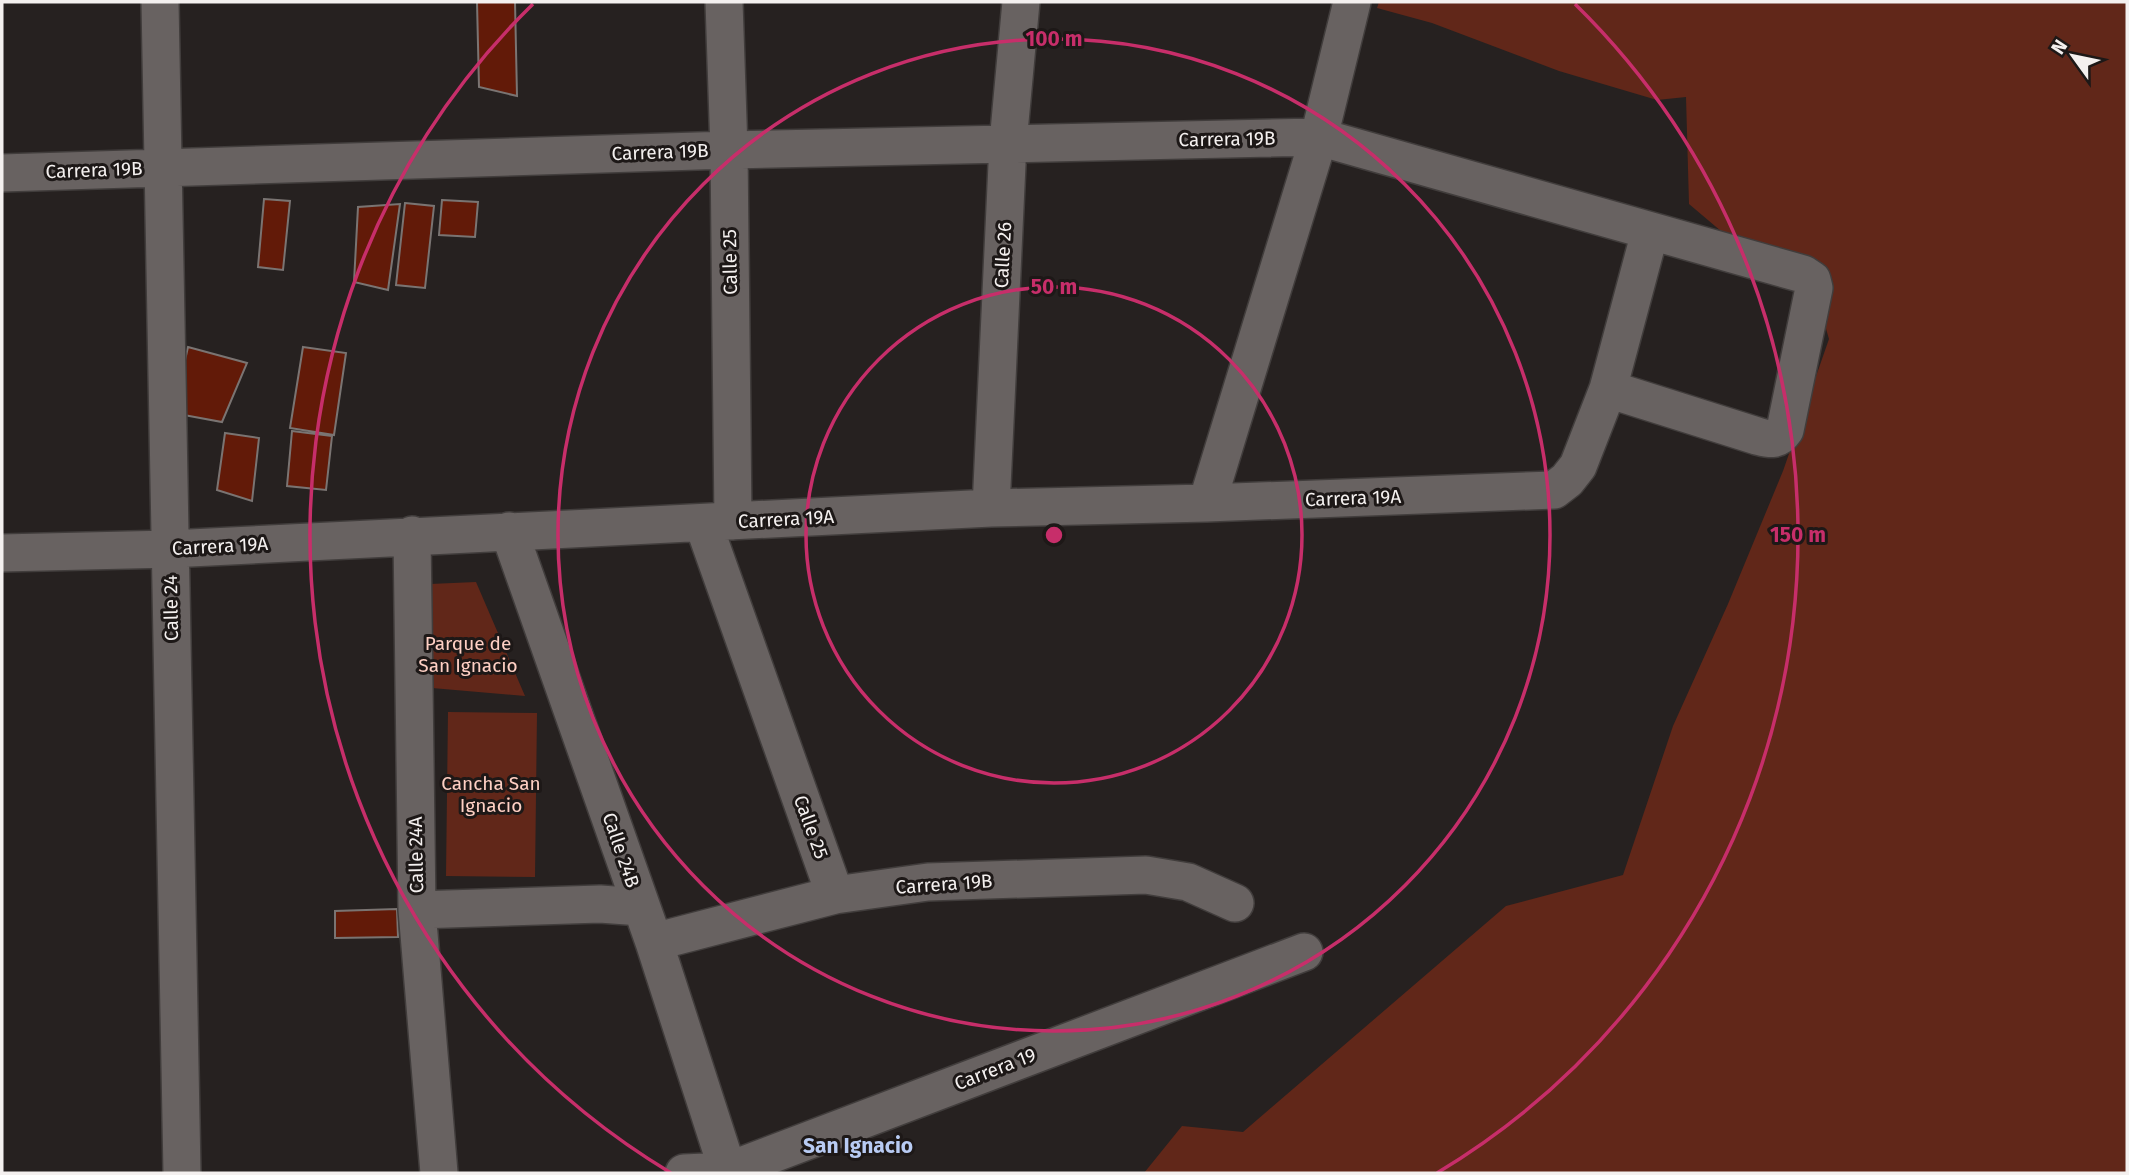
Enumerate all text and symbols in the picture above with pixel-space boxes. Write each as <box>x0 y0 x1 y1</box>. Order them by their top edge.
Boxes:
north arrow <box>2038 21 2108 91</box>
text: 100 m <box>1025 26 1083 52</box>
text: N <box>2046 35 2072 59</box>
street label: Carrera 19B <box>1178 127 1276 151</box>
street label: Carrera 19B <box>611 139 709 165</box>
street label: Carrera 19B <box>45 157 143 183</box>
street label: Calle 26 <box>990 221 1016 289</box>
street label: Calle 25 <box>718 229 742 295</box>
text: 50 m <box>1031 274 1077 300</box>
street label: Carrera 19A <box>1305 485 1402 511</box>
street label: Carrera 19A <box>737 505 835 533</box>
text: 150 m <box>1770 522 1826 548</box>
centre of rings <box>1042 523 1066 547</box>
street label: Carrera 19A <box>171 532 269 560</box>
street label: Calle 24 <box>159 575 183 641</box>
park label: Parque de San Ignacio <box>418 632 518 677</box>
park label: Cancha San Ignacio <box>441 772 541 817</box>
street label: Calle 25 <box>789 792 833 862</box>
street label: Calle 24B <box>597 810 645 890</box>
street label: Calle 24A <box>404 816 428 894</box>
street label: Carrera 19B <box>895 869 993 899</box>
street label: Carrera 19 <box>951 1043 1039 1095</box>
district label: San Ignacio <box>803 1133 913 1159</box>

